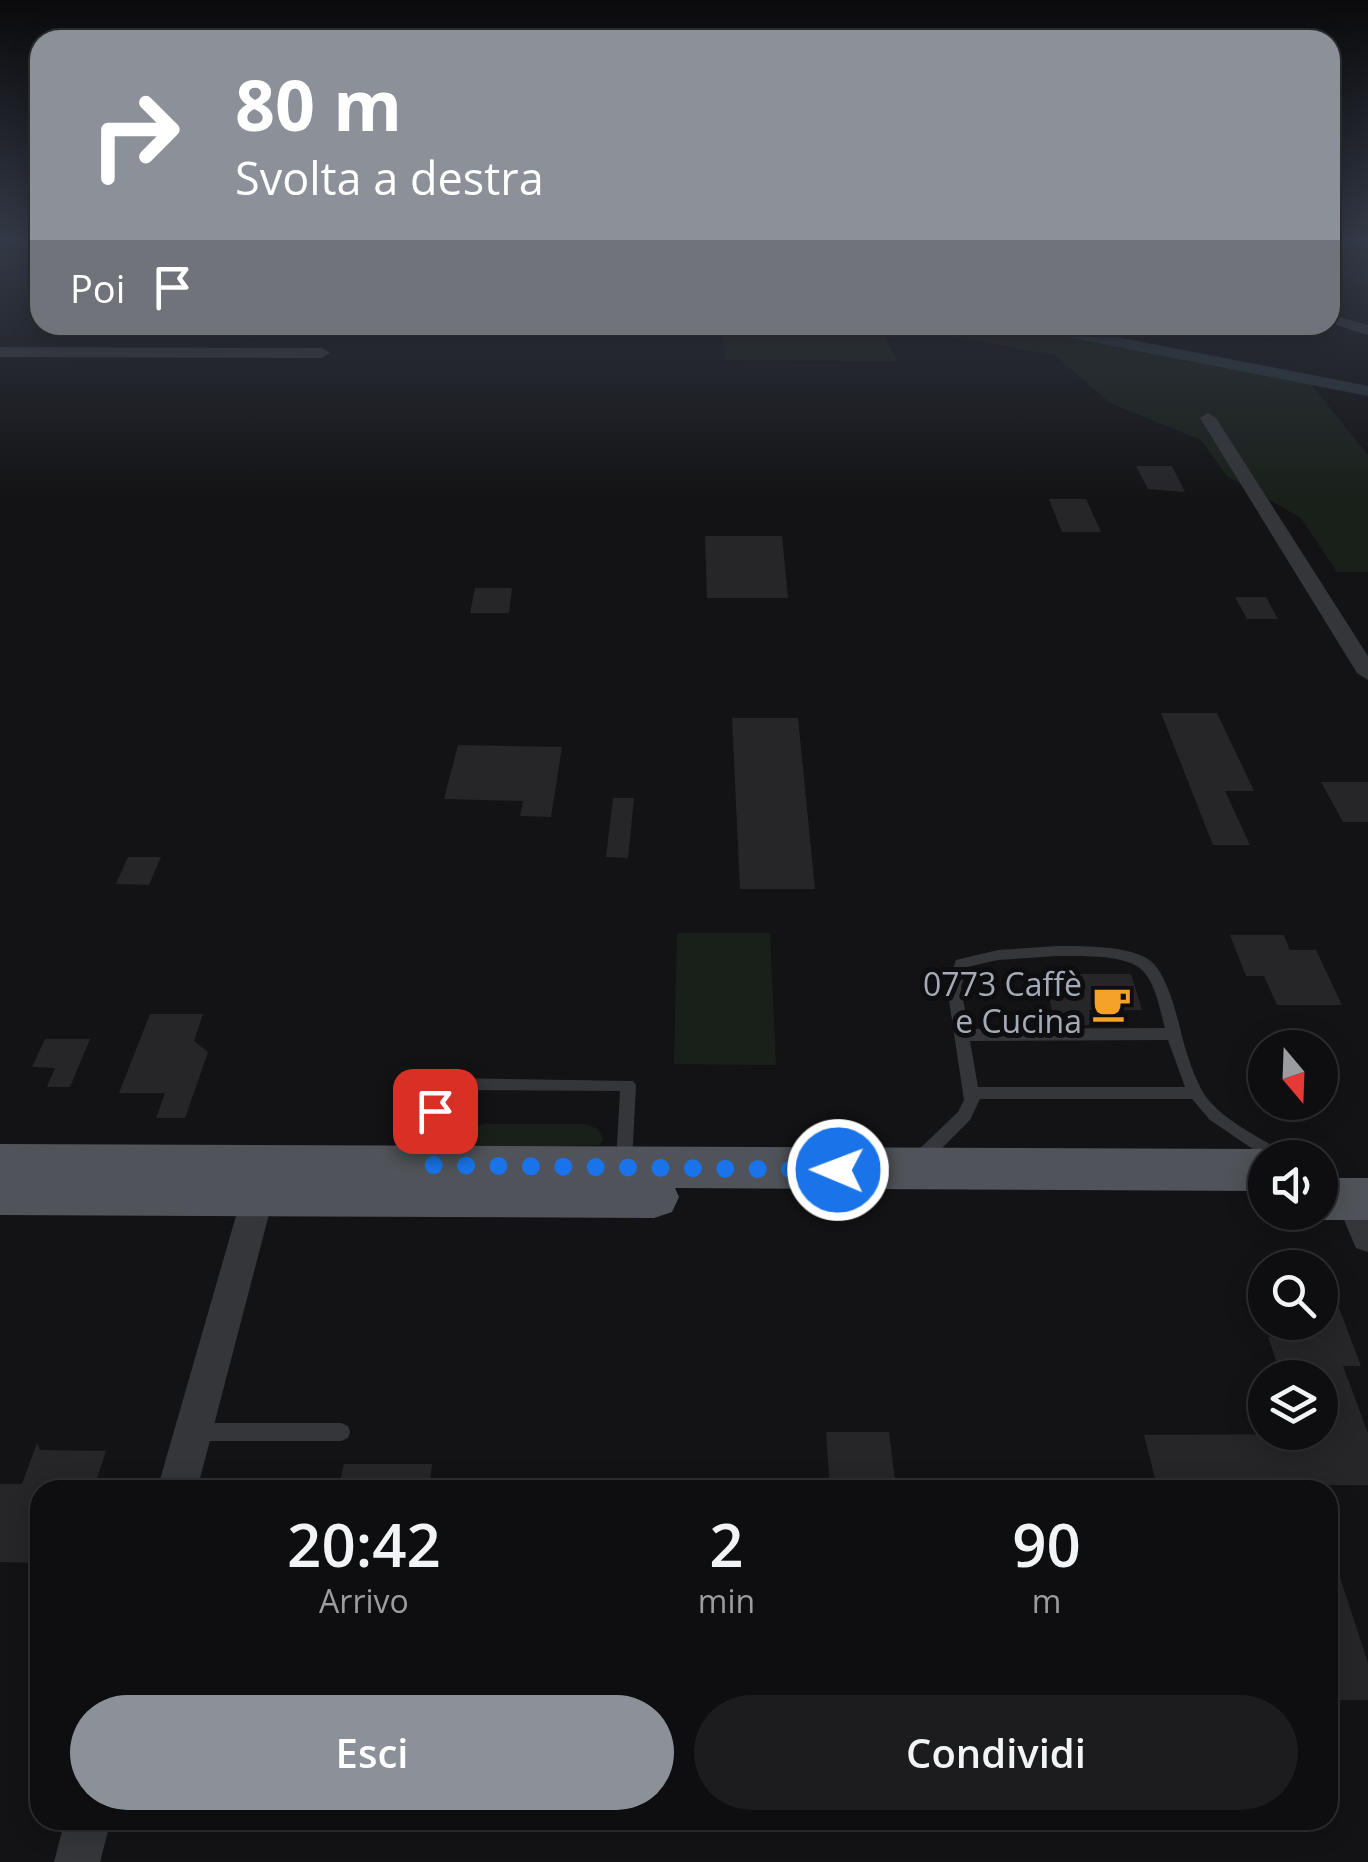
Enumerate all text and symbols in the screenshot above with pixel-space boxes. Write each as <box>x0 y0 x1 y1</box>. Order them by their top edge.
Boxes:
text: 80 m <box>235 56 402 152</box>
icon: right <box>70 70 200 200</box>
text: Svolta a destra <box>235 147 544 208</box>
icon: arrive <box>145 260 200 315</box>
text: Poi <box>70 262 125 314</box>
place label: 0773 Caffè e Cucina <box>923 962 1082 1042</box>
cafe icon: 0773 Caffè e Cucina <box>1091 982 1133 1024</box>
north arrow <box>1248 1030 1338 1120</box>
map controls <box>1248 1030 1338 1450</box>
pin <box>393 1069 478 1154</box>
icon: arrive <box>408 1084 463 1139</box>
position arrow <box>786 1118 890 1222</box>
button: sound <box>1248 1140 1338 1230</box>
button: search <box>1248 1250 1338 1340</box>
button: layers <box>1248 1360 1338 1450</box>
text: 20:42 <box>287 1503 441 1585</box>
text: 2 <box>709 1503 744 1585</box>
text: 90 <box>1012 1503 1081 1585</box>
text: Arrivo <box>319 1579 409 1622</box>
text: min <box>698 1579 755 1622</box>
text: m <box>1032 1579 1061 1622</box>
button: Esci <box>70 1695 674 1810</box>
button: Condividi <box>694 1695 1298 1810</box>

